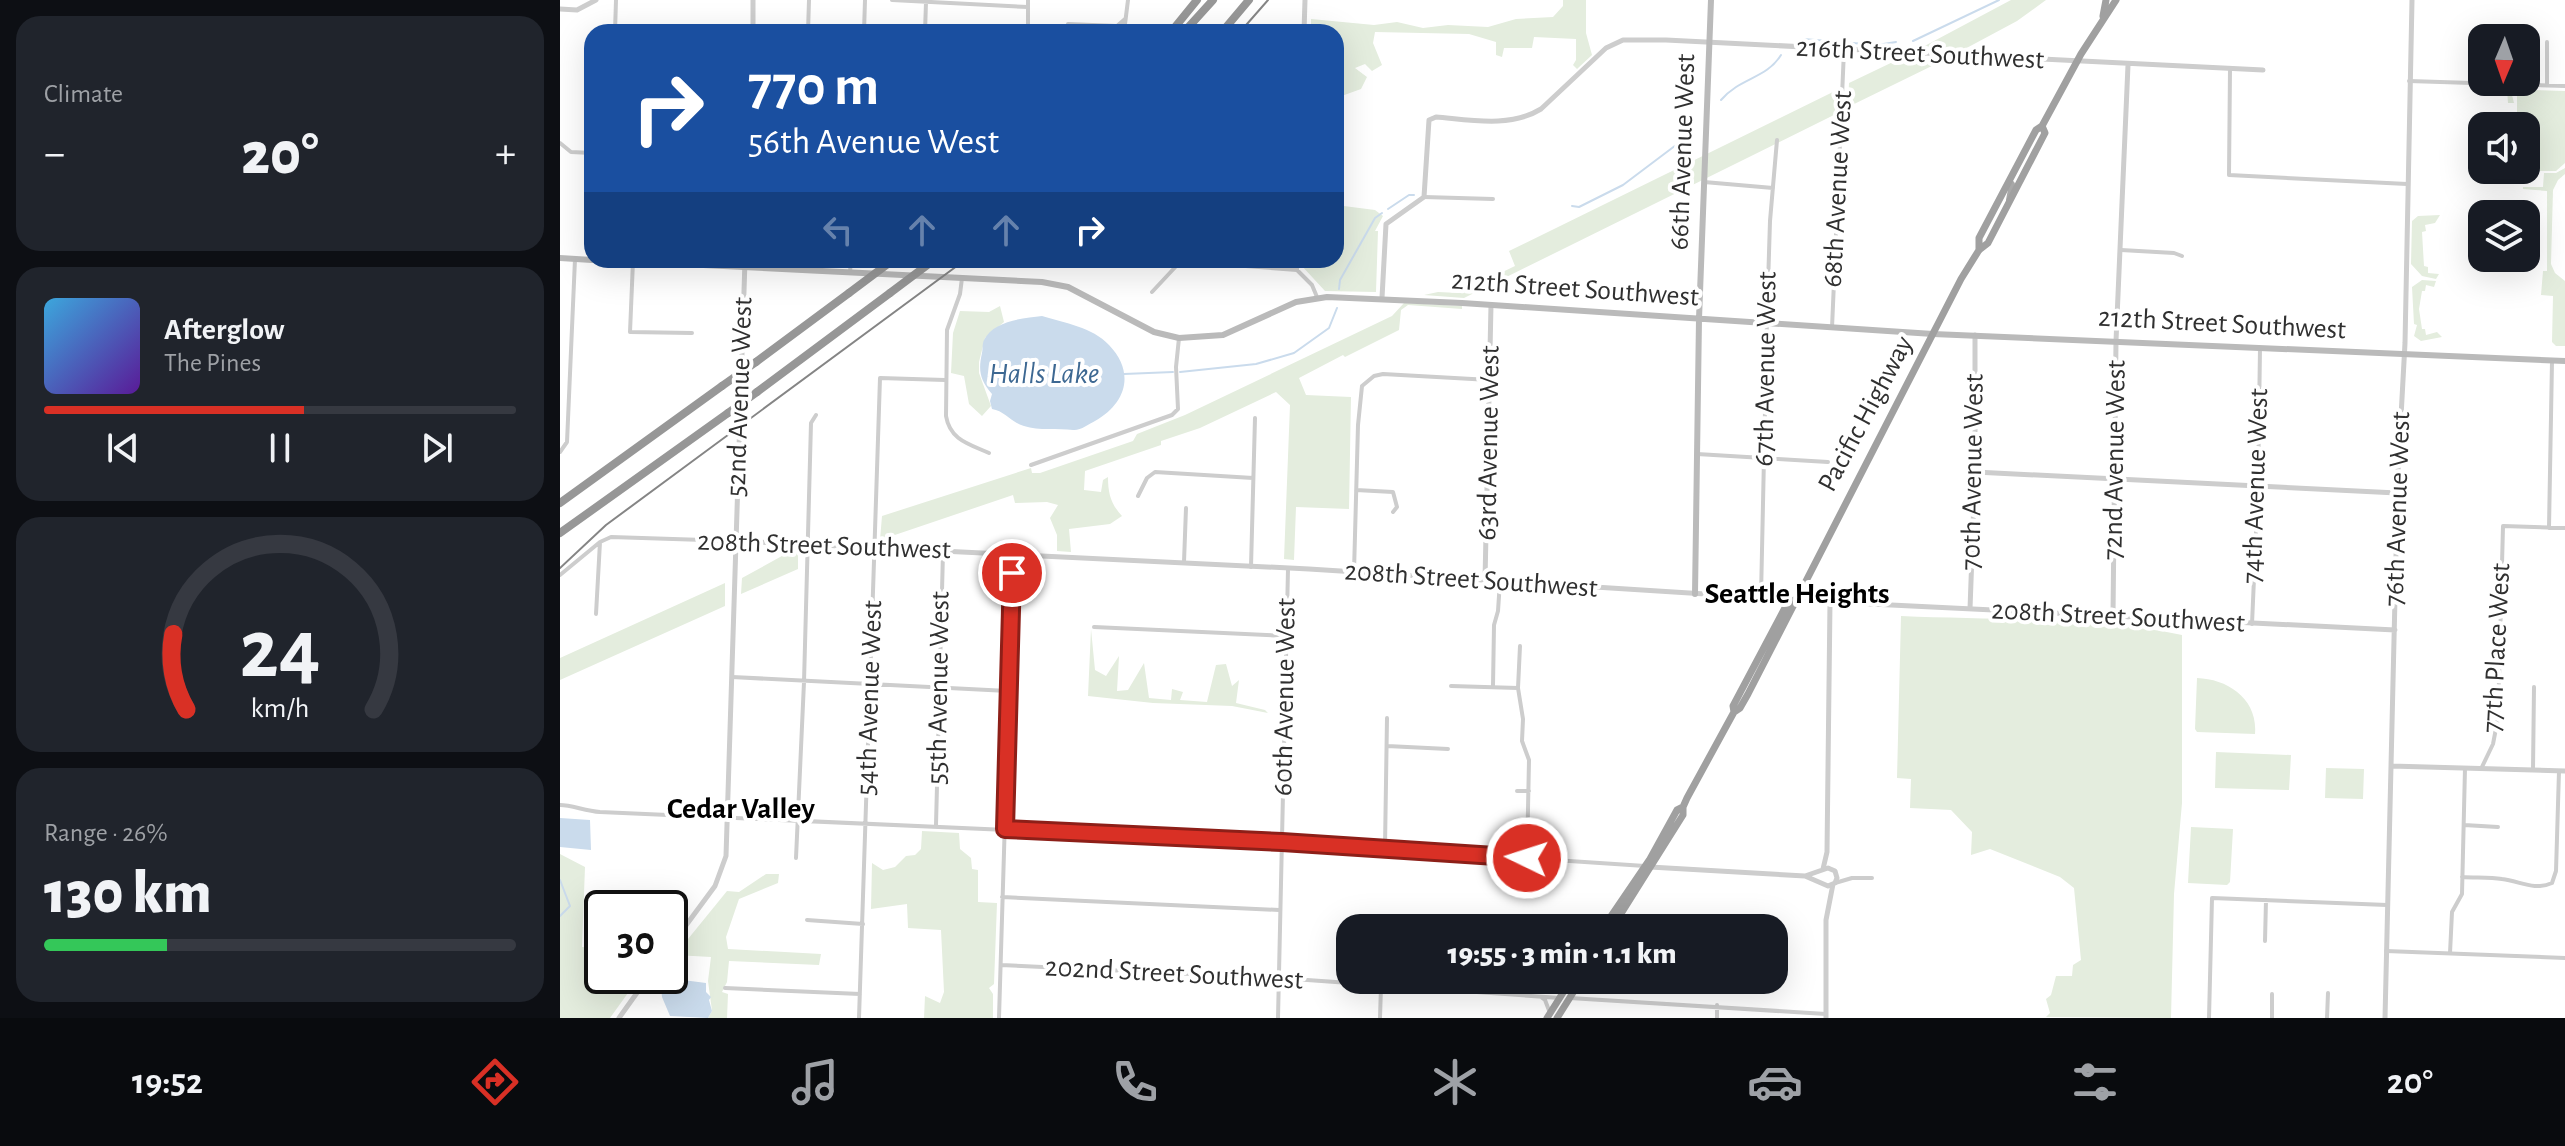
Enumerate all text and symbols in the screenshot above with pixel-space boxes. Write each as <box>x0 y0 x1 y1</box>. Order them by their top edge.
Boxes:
north arrow <box>2468 24 2540 96</box>
map controls <box>2468 24 2540 272</box>
street label: 216th Street Southwest <box>1795 34 2045 74</box>
street label: 66th Avenue West <box>1666 53 1700 251</box>
icon: right <box>616 56 720 160</box>
text: 770 m <box>748 59 879 115</box>
text: Climate <box>44 81 123 107</box>
street label: 68th Avenue West <box>1819 90 1857 288</box>
button: sound <box>2468 112 2540 184</box>
text: 56th Avenue West <box>748 124 999 160</box>
text: 20° <box>241 125 319 185</box>
text: − <box>44 132 65 176</box>
text: + <box>495 132 516 176</box>
button: layers <box>2468 200 2540 272</box>
icon: left <box>816 208 860 252</box>
icon: ahead <box>900 208 944 252</box>
icon: ahead <box>984 208 1028 252</box>
icon: right <box>1068 208 1112 252</box>
street label: 212th Street Southwest <box>1450 266 1700 312</box>
street label: 67th Avenue West <box>1750 271 1782 467</box>
street label: 52nd Avenue West <box>723 296 757 498</box>
street label: 212th Street Southwest <box>2097 304 2347 344</box>
text: Afterglow <box>164 315 285 345</box>
street label: Pacific Highway <box>1813 332 1919 496</box>
street label: 63rd Avenue West <box>1473 345 1505 541</box>
text: The Pines <box>164 350 261 376</box>
water label: Halls Lake <box>989 359 1099 389</box>
street label: 72nd Avenue West <box>2099 360 2131 560</box>
street label: 70th Avenue West <box>1957 373 1989 571</box>
street label: 74th Avenue West <box>2239 388 2273 584</box>
street label: 76th Avenue West <box>2381 411 2415 607</box>
icon: previous <box>101 426 145 470</box>
icon: pause <box>258 426 302 470</box>
icon: next <box>415 426 459 470</box>
street label: 208th Street Southwest <box>697 528 951 564</box>
pin <box>978 539 1046 607</box>
icon: arrive <box>990 551 1034 595</box>
street label: 208th Street Southwest <box>1343 557 1599 603</box>
street label: 77th Place West <box>2479 562 2515 734</box>
district label: Seattle Heights <box>1705 579 1889 609</box>
street label: 55th Avenue West <box>923 591 955 785</box>
street label: 208th Street Southwest <box>1991 596 2246 638</box>
street label: 60th Avenue West <box>1269 598 1301 796</box>
street label: 54th Avenue West <box>853 600 887 796</box>
text: 24 <box>239 609 321 693</box>
text: km/h <box>251 694 309 723</box>
district label: Cedar Valley <box>667 794 816 824</box>
position arrow <box>1485 816 1569 900</box>
text: Range · 26% <box>44 820 168 846</box>
text: 130 km <box>44 864 212 924</box>
speed limit sign: 30 <box>584 890 688 994</box>
text: 19:55 · 3 min · 1.1 km <box>1448 939 1676 969</box>
street label: 202nd Street Southwest <box>1044 953 1304 995</box>
icon: directions <box>467 1054 523 1110</box>
icon: music <box>787 1054 843 1110</box>
icon: phone <box>1107 1054 1163 1110</box>
icon: climate <box>1427 1054 1483 1110</box>
icon: car <box>1747 1054 1803 1110</box>
icon: filters <box>2067 1054 2123 1110</box>
text: 19:52 <box>132 1064 203 1100</box>
text: 20° <box>2387 1064 2433 1100</box>

